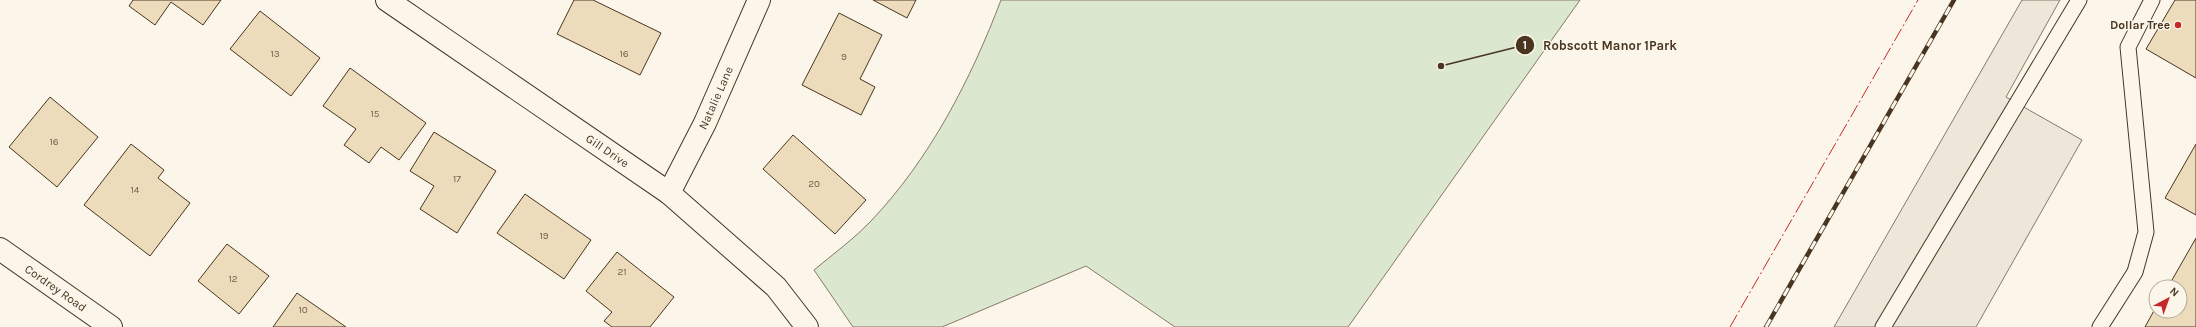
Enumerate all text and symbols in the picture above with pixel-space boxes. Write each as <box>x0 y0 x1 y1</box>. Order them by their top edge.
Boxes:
place label: Dollar Tree <box>2110 18 2170 32</box>
marker: Dollar Tree <box>2173 20 2183 30</box>
callout: Robscott Manor 1Park <box>1515 33 1684 58</box>
text: 1 <box>1523 38 1527 52</box>
text: Robscott Manor 1Park <box>1543 38 1677 53</box>
house number: 13 <box>270 48 280 60</box>
house number: 16 <box>619 48 629 60</box>
house number: 9 <box>841 51 847 63</box>
street label: Natalie Lane <box>696 64 736 132</box>
house number: 15 <box>371 108 380 120</box>
street label: Gill Drive <box>583 131 631 170</box>
house number: 16 <box>49 136 59 148</box>
house number: 17 <box>453 173 461 185</box>
house number: 20 <box>808 178 820 190</box>
house number: 14 <box>131 184 140 196</box>
house number: 19 <box>539 230 549 242</box>
street label: Cordrey Road <box>22 262 89 315</box>
house number: 21 <box>617 266 627 278</box>
house number: 12 <box>228 273 238 285</box>
north arrow <box>2148 279 2188 319</box>
text: N <box>2167 284 2181 299</box>
house number: 10 <box>298 304 308 316</box>

